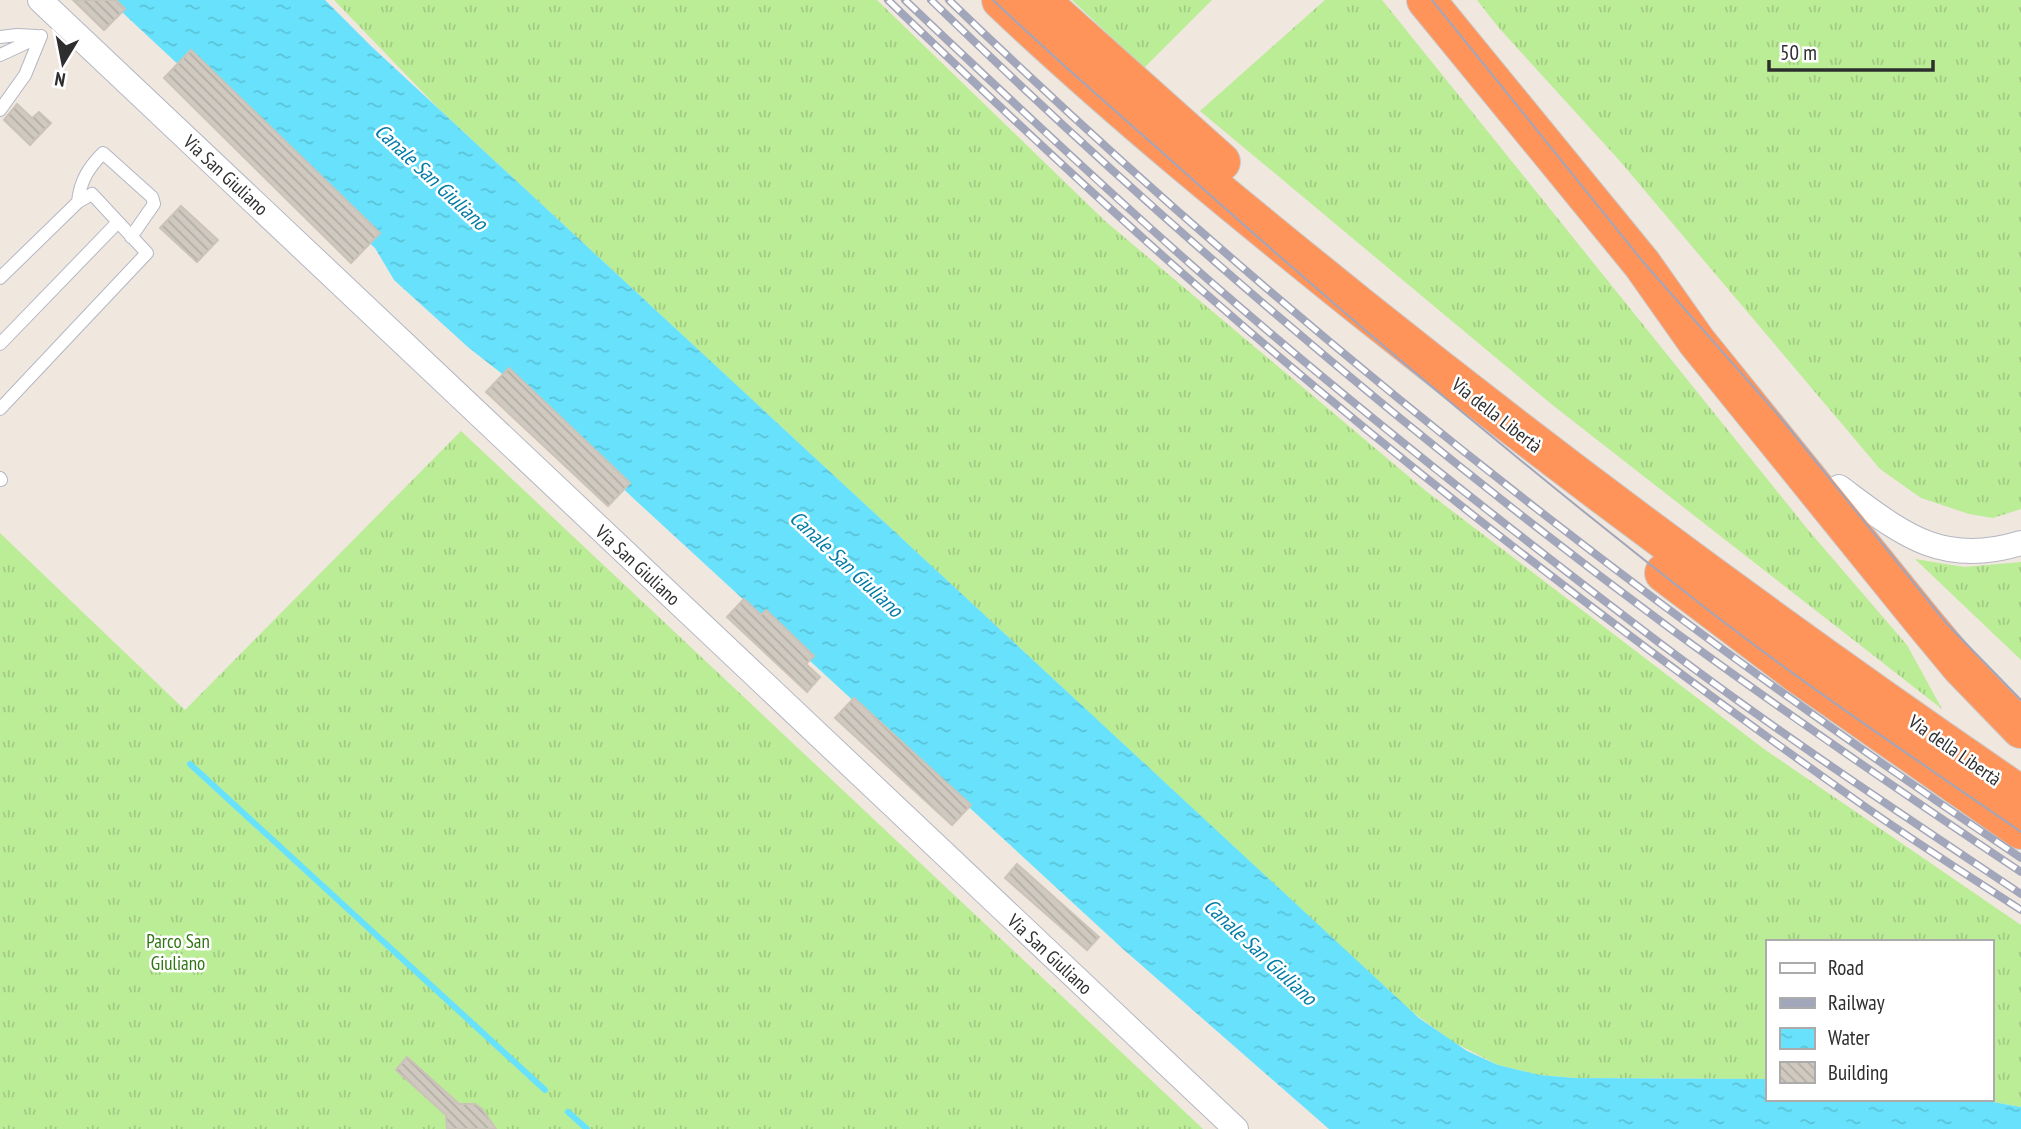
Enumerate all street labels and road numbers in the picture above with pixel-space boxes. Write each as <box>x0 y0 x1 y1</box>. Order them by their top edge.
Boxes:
street label: Via San Giuliano <box>178 129 273 220</box>
street label: Via della Libertà <box>1446 372 1547 458</box>
street label: Via San Giuliano <box>590 519 685 610</box>
street label: Via della Libertà <box>1903 709 2006 791</box>
street label: Via San Giuliano <box>1002 908 1097 999</box>

